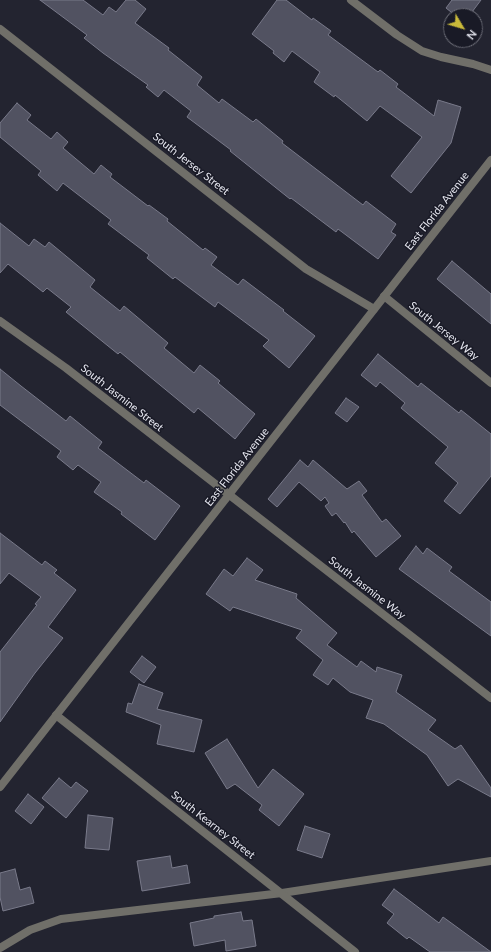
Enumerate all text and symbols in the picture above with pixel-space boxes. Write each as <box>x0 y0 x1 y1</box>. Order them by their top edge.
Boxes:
north arrow <box>443 8 483 48</box>
text: N <box>464 28 480 42</box>
street label: South Jersey Street <box>150 130 232 198</box>
street label: East Florida Avenue <box>402 169 472 253</box>
street label: South Jersey Way <box>406 299 482 363</box>
street label: South Jasmine Street <box>78 362 166 434</box>
street label: East Florida Avenue <box>202 425 272 509</box>
street label: South Jasmine Way <box>326 554 408 622</box>
street label: South Kearney Street <box>169 788 257 862</box>

